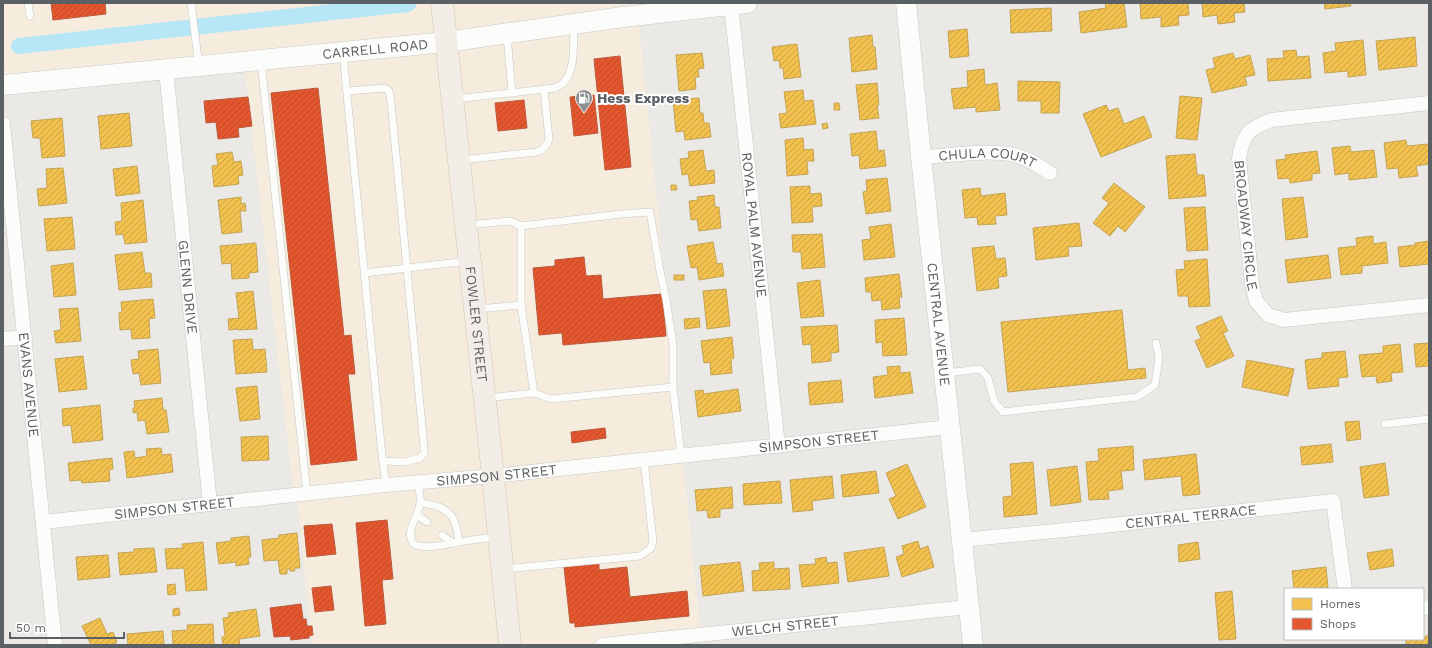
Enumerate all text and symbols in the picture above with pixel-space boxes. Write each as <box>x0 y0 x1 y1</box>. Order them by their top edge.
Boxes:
street label: CARRELL ROAD <box>322 36 429 62</box>
fuel station icon: Hess Express <box>574 88 594 113</box>
place label: Hess Express <box>597 90 690 106</box>
street label: CHULA COURT <box>938 145 1040 171</box>
street label: ROYAL PALM AVENUE <box>739 151 770 298</box>
street label: BROADWAY CIRCLE <box>1231 159 1261 292</box>
street label: GLENN DRIVE <box>175 239 201 335</box>
street label: CENTRAL AVENUE <box>924 262 953 387</box>
street label: FOWLER STREET <box>462 265 491 383</box>
street label: EVANS AVENUE <box>16 331 42 438</box>
street label: SIMPSON STREET <box>758 427 880 455</box>
street label: SIMPSON STREET <box>436 461 558 489</box>
street label: SIMPSON STREET <box>113 493 236 522</box>
street label: CENTRAL TERRACE <box>1124 501 1257 531</box>
legend <box>1284 588 1424 640</box>
text: Homes <box>1320 597 1361 611</box>
street label: WELCH STREET <box>731 612 840 640</box>
scale bar <box>10 614 124 640</box>
text: Shops <box>1320 617 1356 631</box>
text: 50 m <box>16 621 46 635</box>

